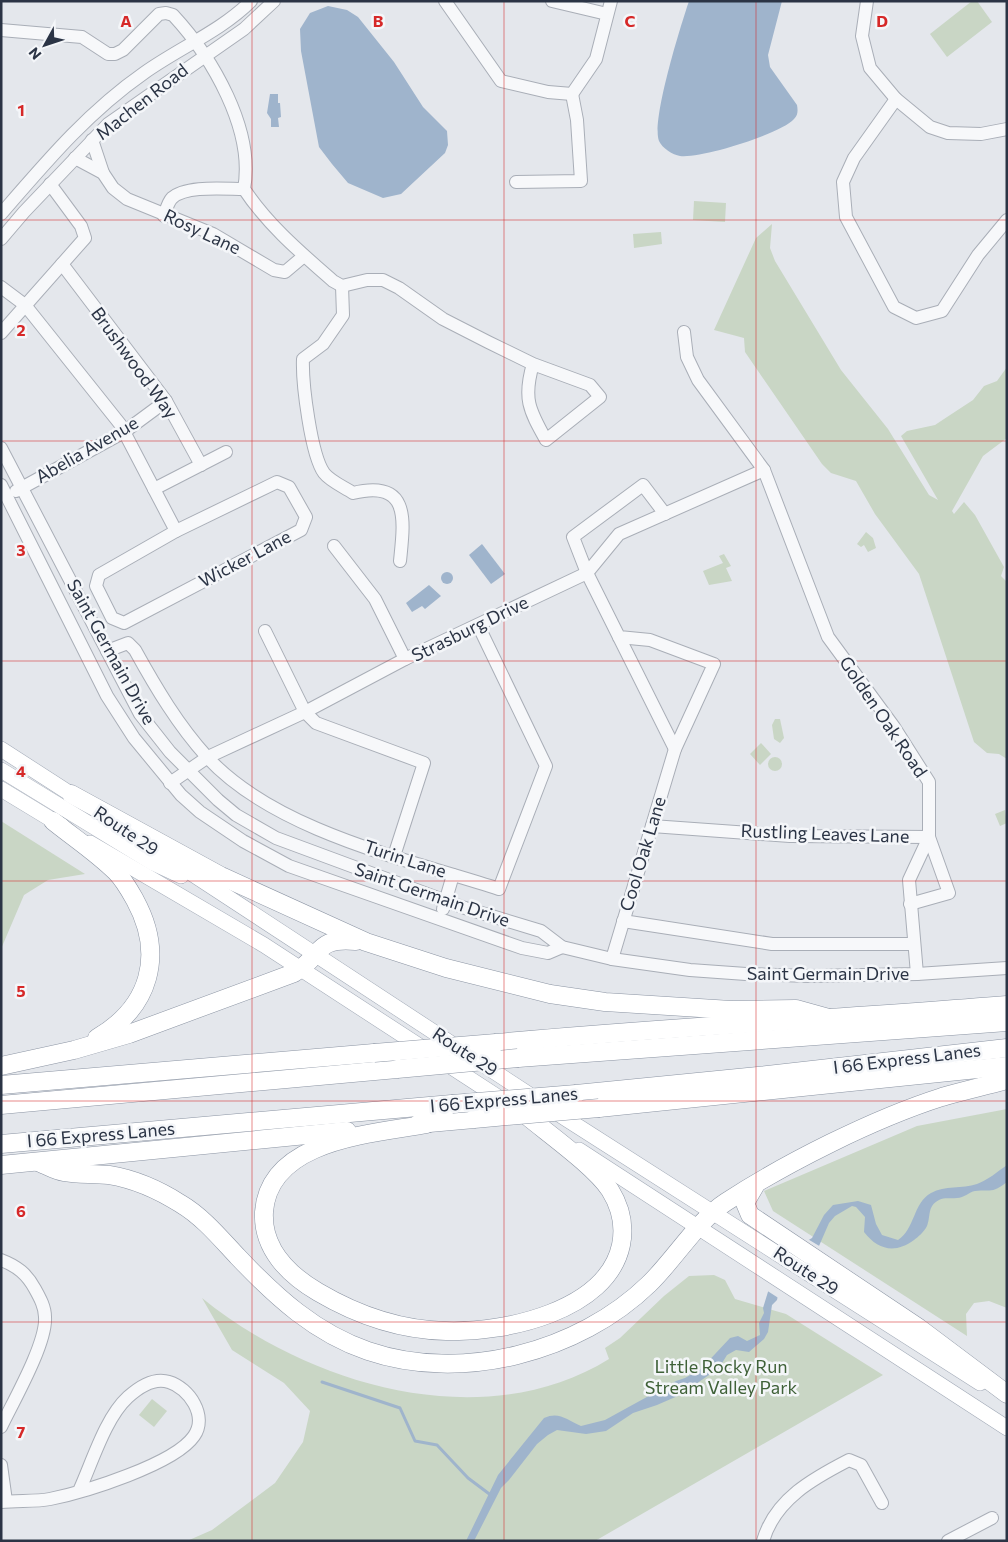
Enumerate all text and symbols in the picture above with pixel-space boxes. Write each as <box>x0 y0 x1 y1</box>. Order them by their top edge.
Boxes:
text: A <box>120 11 132 30</box>
text: B <box>373 11 384 30</box>
text: C <box>625 11 636 30</box>
text: D <box>876 11 888 30</box>
north arrow <box>20 20 70 70</box>
text: N <box>25 44 45 63</box>
street label: Machen Road <box>91 58 192 144</box>
text: 1 <box>17 100 25 119</box>
street label: Rosy Lane <box>160 204 244 258</box>
street label: Brushwood Way <box>87 302 183 422</box>
text: 2 <box>16 320 26 339</box>
street label: Abelia Avenue <box>31 411 142 487</box>
street label: Wicker Lane <box>195 525 294 592</box>
text: 3 <box>16 540 26 559</box>
street label: Saint Germain Drive <box>63 575 161 728</box>
street label: Strasburg Drive <box>408 590 531 666</box>
street label: Golden Oak Road <box>835 652 933 781</box>
text: 4 <box>16 761 26 780</box>
street label: Cool Oak Lane <box>614 794 670 914</box>
street label: Route 29 <box>90 801 163 860</box>
street label: Rustling Leaves Lane <box>740 819 910 847</box>
street label: Turin Lane <box>361 834 449 882</box>
street label: Saint Germain Drive <box>352 857 513 931</box>
street label: Saint Germain Drive <box>747 962 909 984</box>
text: 5 <box>16 981 26 1000</box>
street label: Route 29 <box>429 1022 502 1080</box>
street label: I 66 Express Lanes <box>832 1038 982 1078</box>
street label: I 66 Express Lanes <box>429 1082 579 1116</box>
street label: I 66 Express Lanes <box>26 1117 176 1151</box>
text: 6 <box>16 1201 26 1220</box>
street label: Route 29 <box>770 1241 843 1299</box>
park label: Little Rocky Run Stream Valley Park <box>645 1355 797 1398</box>
text: 7 <box>17 1422 26 1441</box>

